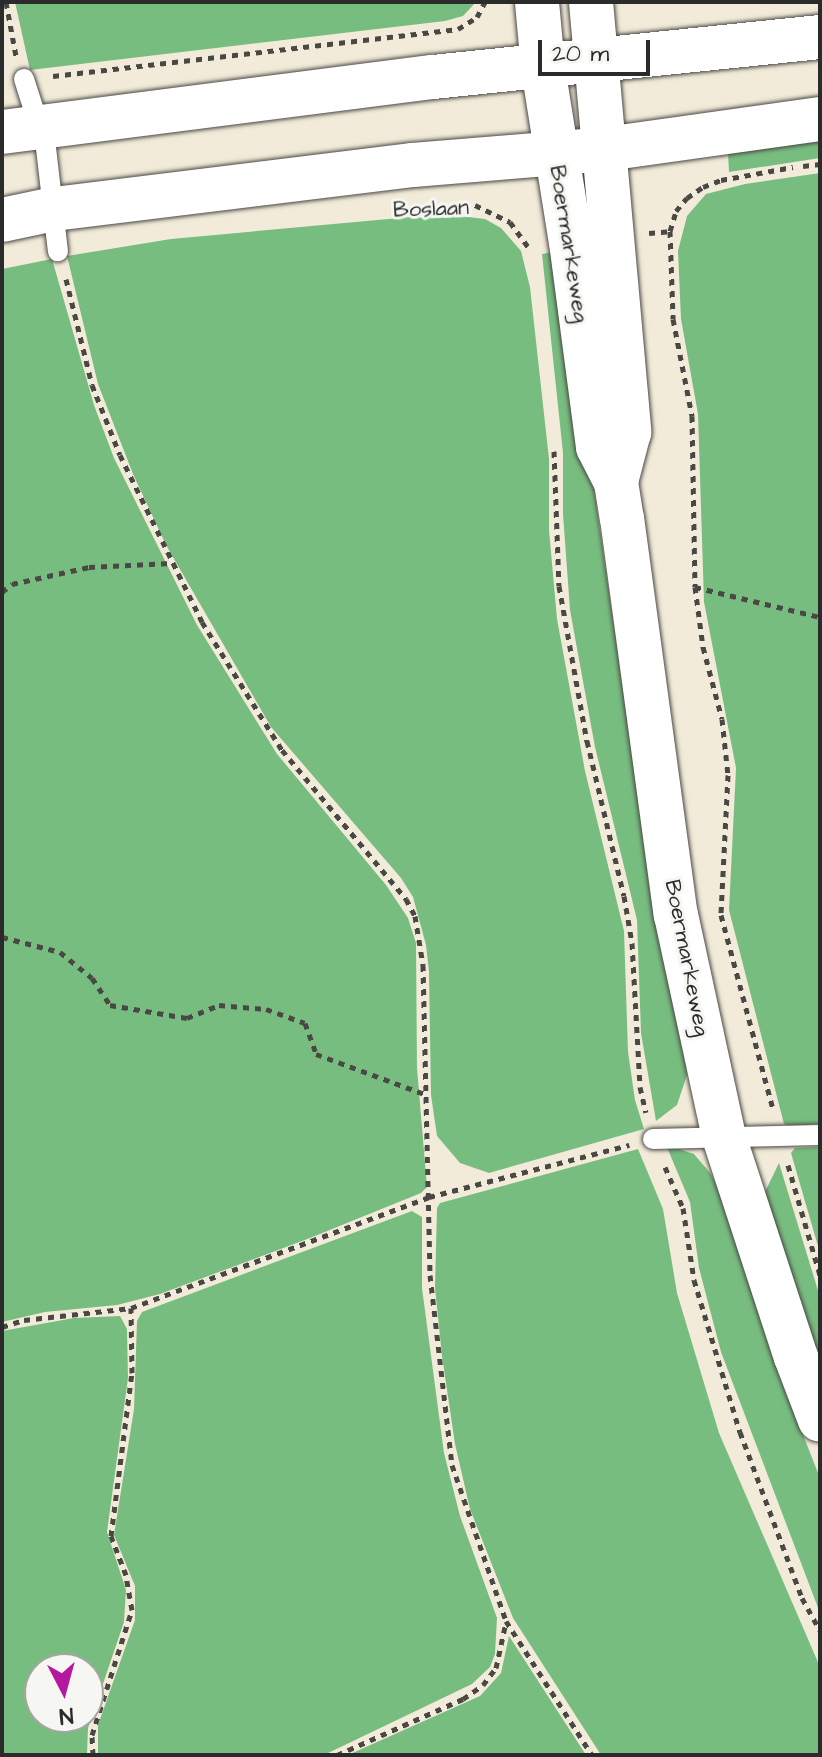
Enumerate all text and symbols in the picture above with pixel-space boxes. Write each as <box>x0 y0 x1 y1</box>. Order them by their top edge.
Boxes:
scale bar <box>542 24 654 74</box>
text: 20 m <box>552 37 609 71</box>
street label: Boermarkeweg <box>544 163 594 325</box>
street label: Boslaan <box>393 194 469 224</box>
street label: Boermarkeweg <box>659 877 715 1039</box>
north arrow <box>24 1653 104 1733</box>
text: N <box>58 1699 75 1732</box>

